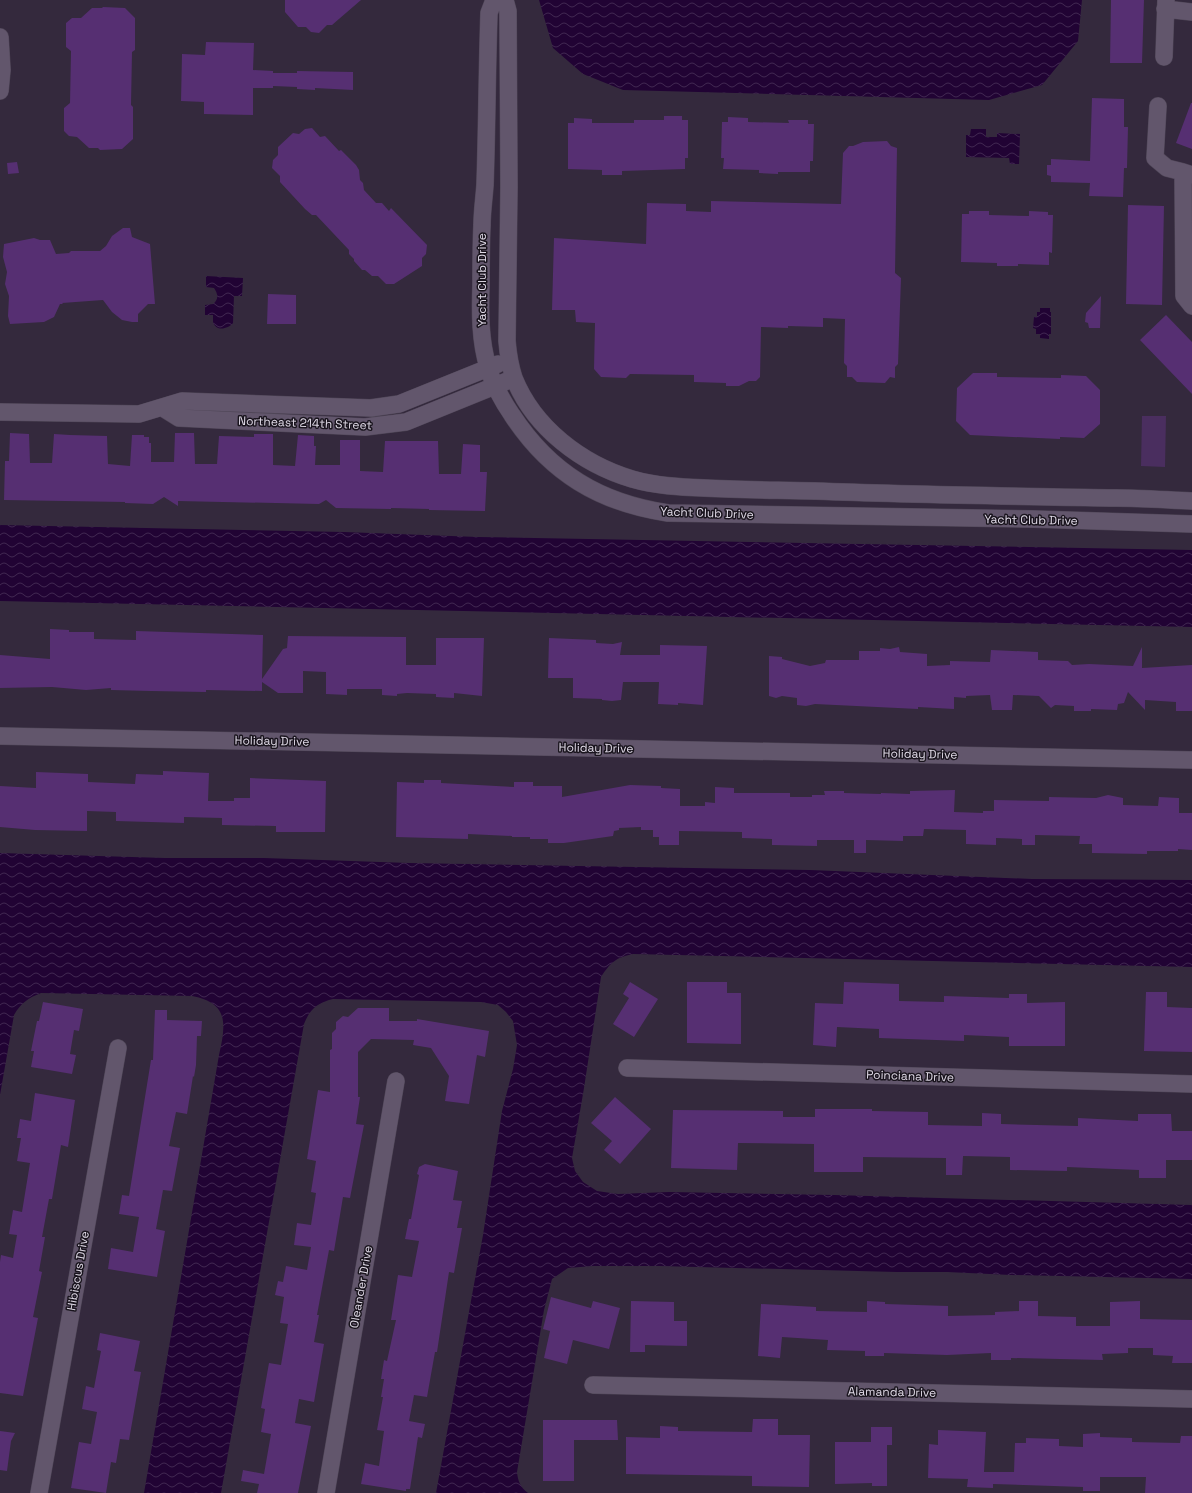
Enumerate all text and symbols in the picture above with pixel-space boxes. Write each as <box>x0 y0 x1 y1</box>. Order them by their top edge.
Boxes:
street label: Yacht Club Drive <box>474 233 490 327</box>
street label: Northeast 214th Street <box>238 413 372 433</box>
street label: Yacht Club Drive <box>660 503 754 523</box>
street label: Yacht Club Drive <box>984 511 1078 529</box>
street label: Holiday Drive <box>234 732 310 750</box>
street label: Holiday Drive <box>558 739 634 757</box>
street label: Holiday Drive <box>882 745 958 763</box>
street label: Poinciana Drive <box>866 1066 954 1086</box>
street label: Hibiscus Drive <box>63 1230 93 1312</box>
street label: Oleander Drive <box>346 1244 376 1330</box>
street label: Alamanda Drive <box>848 1383 936 1401</box>

